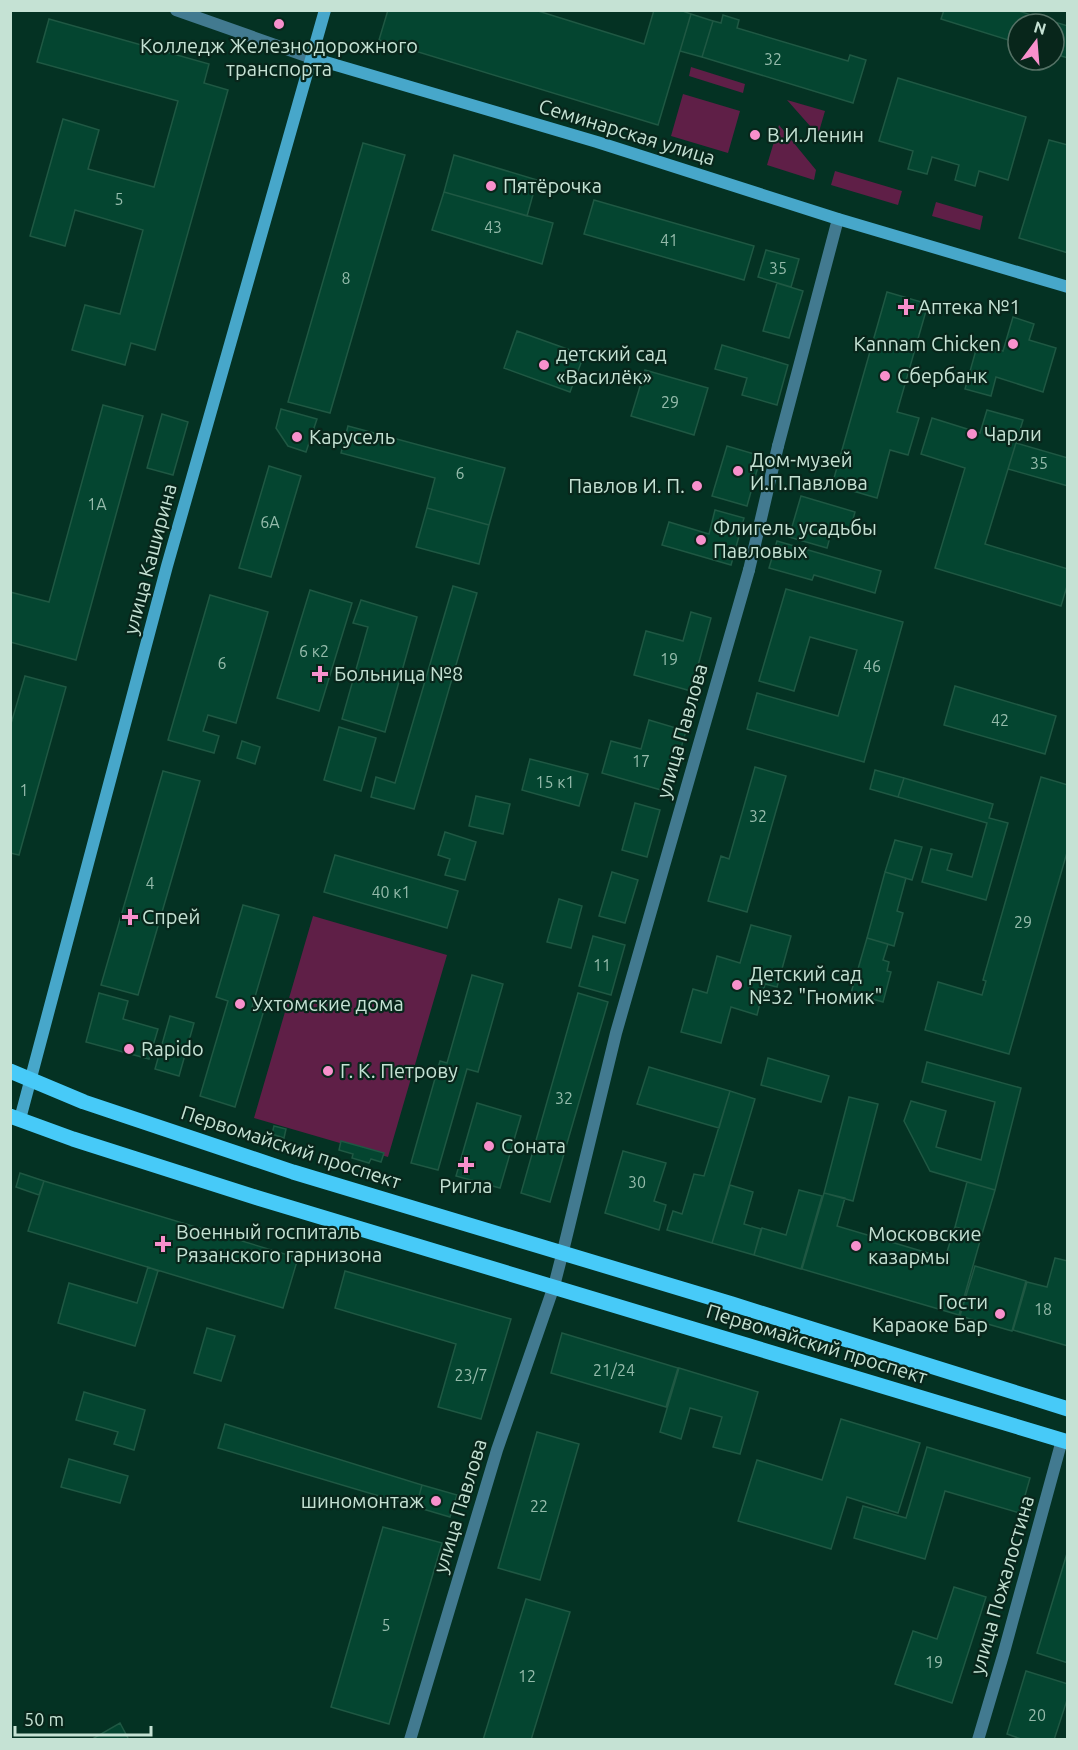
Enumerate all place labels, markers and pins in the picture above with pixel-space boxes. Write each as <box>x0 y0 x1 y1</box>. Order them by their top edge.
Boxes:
marker: Колледж Железнодорожного транспорта <box>272 17 286 31</box>
place label: Колледж Железнодорожного транспорта <box>140 34 418 80</box>
place label: В.И.Ленин <box>767 123 864 146</box>
marker: В.И.Ленин <box>748 128 762 142</box>
place label: Пятёрочка <box>503 174 602 197</box>
marker: Пятёрочка <box>484 179 498 193</box>
place label: Аптека №1 <box>918 295 1021 318</box>
marker: Аптека №1 <box>899 300 913 314</box>
place label: Kannam Chicken <box>854 332 1001 355</box>
marker: Kannam Chicken <box>1006 337 1020 351</box>
place label: детский сад «Василёк» <box>556 342 667 388</box>
marker: детский сад «Василёк» <box>537 358 551 372</box>
place label: Сбербанк <box>897 364 988 387</box>
marker: Сбербанк <box>878 369 892 383</box>
place label: Чарли <box>984 422 1042 445</box>
place label: Карусель <box>309 425 395 448</box>
marker: Чарли <box>965 427 979 441</box>
marker: Карусель <box>290 430 304 444</box>
place label: Дом-музей И.П.Павлова <box>750 448 868 494</box>
marker: Дом-музей И.П.Павлова <box>731 464 745 478</box>
place label: Павлов И. П. <box>568 474 685 497</box>
marker: Павлов И. П. <box>690 479 704 493</box>
place label: Флигель усадьбы Павловых <box>713 516 877 562</box>
marker: Флигель усадьбы Павловых <box>694 533 708 547</box>
place label: Больница №8 <box>334 662 463 685</box>
marker: Больница №8 <box>311 665 329 683</box>
place label: Спрей <box>142 905 200 928</box>
marker: Спрей <box>123 910 137 924</box>
place label: Детский сад №32 "Гномик" <box>749 962 883 1008</box>
marker: Детский сад №32 "Гномик" <box>730 978 744 992</box>
place label: Ухтомские дома <box>252 992 404 1015</box>
marker: Ухтомские дома <box>233 997 247 1011</box>
place label: Rapido <box>141 1037 204 1060</box>
marker: Rapido <box>122 1042 136 1056</box>
place label: Г. К. Петрову <box>340 1059 458 1082</box>
marker: Г. К. Петрову <box>321 1064 335 1078</box>
place label: Соната <box>501 1134 566 1157</box>
marker: Соната <box>482 1139 496 1153</box>
marker: Ригла <box>459 1158 473 1172</box>
place label: Ригла <box>439 1174 493 1197</box>
place label: Военный госпиталь Рязанского гарнизона <box>176 1220 382 1266</box>
place label: Московские казармы <box>868 1222 982 1268</box>
marker: Военный госпиталь Рязанского гарнизона <box>154 1235 172 1253</box>
marker: Московские казармы <box>849 1239 863 1253</box>
place label: Гости Караоке Бар <box>872 1290 988 1336</box>
marker: Гости Караоке Бар <box>993 1307 1007 1321</box>
place label: шиномонтаж <box>301 1489 424 1512</box>
marker: шиномонтаж <box>429 1494 443 1508</box>

